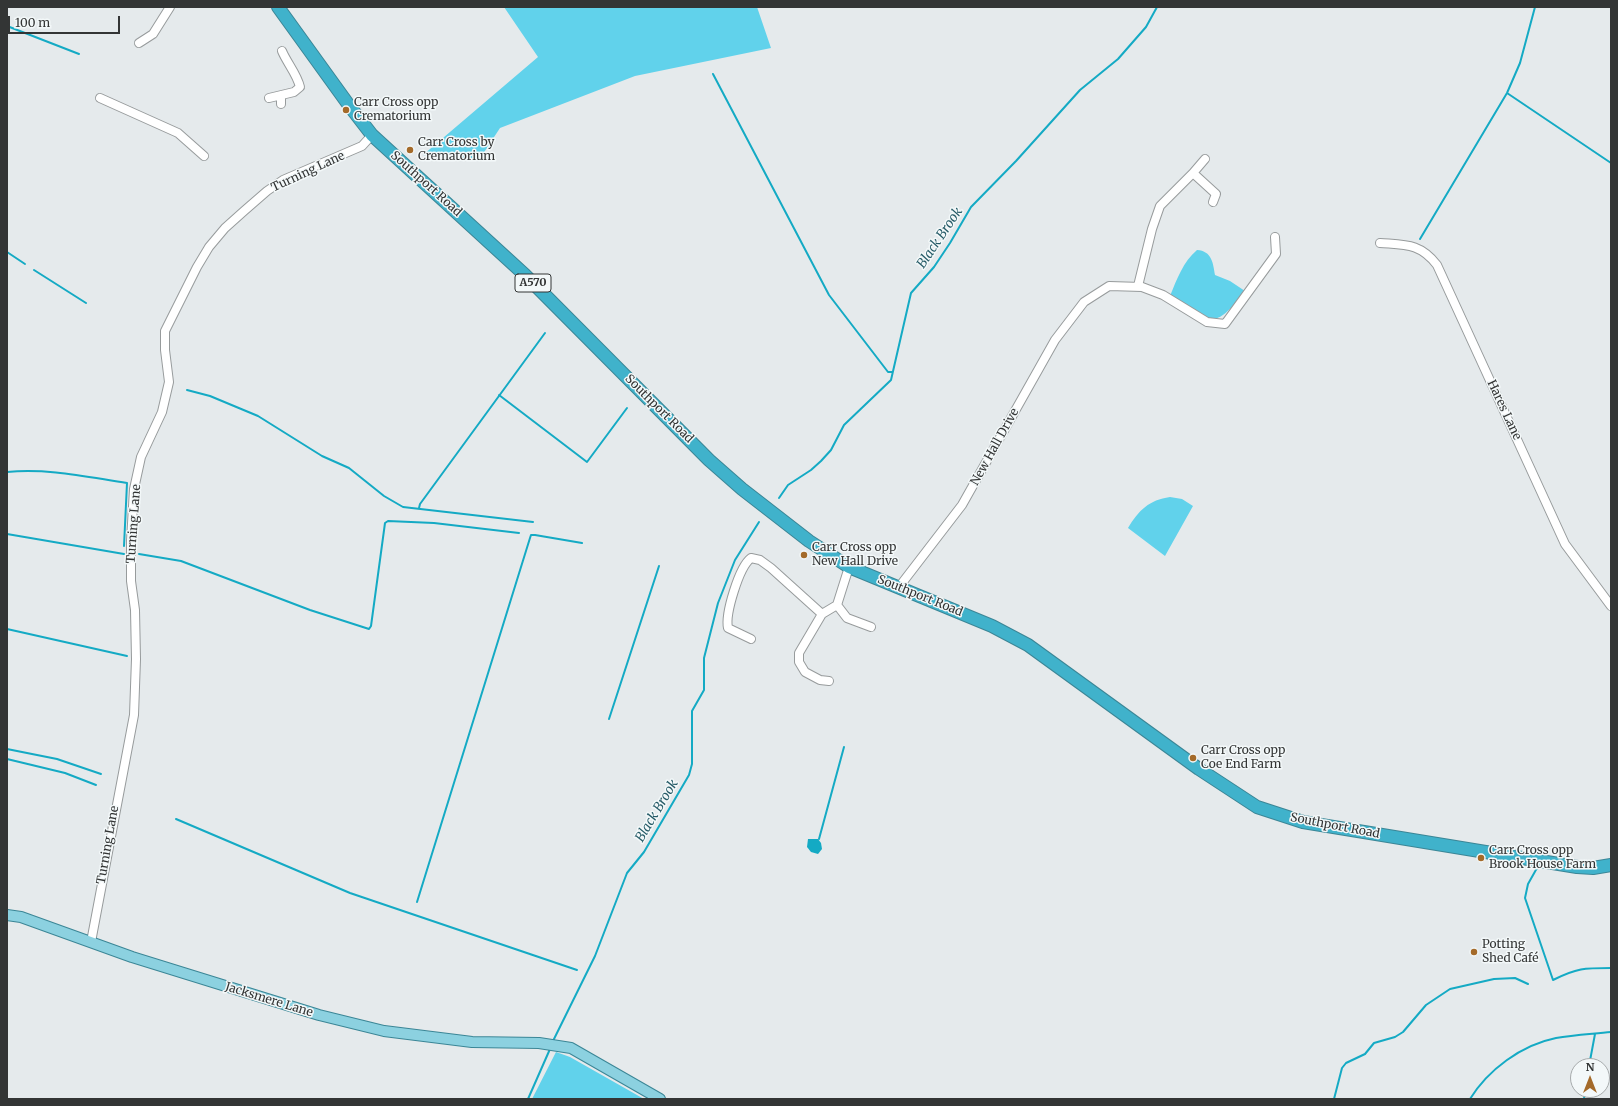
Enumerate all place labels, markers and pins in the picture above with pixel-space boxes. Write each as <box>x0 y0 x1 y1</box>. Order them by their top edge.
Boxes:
place label: Carr Cross opp Crematorium <box>354 96 438 124</box>
marker: Carr Cross opp Crematorium <box>341 105 351 115</box>
place label: Carr Cross by Crematorium <box>418 136 495 164</box>
marker: Carr Cross by Crematorium <box>405 145 415 155</box>
place label: Carr Cross opp New Hall Drive <box>812 541 898 569</box>
marker: Carr Cross opp New Hall Drive <box>799 550 809 560</box>
place label: Carr Cross opp Coe End Farm <box>1201 744 1285 772</box>
marker: Carr Cross opp Coe End Farm <box>1188 753 1198 763</box>
place label: Carr Cross opp Brook House Farm <box>1489 844 1596 872</box>
marker: Carr Cross opp Brook House Farm <box>1476 853 1486 863</box>
place label: Potting Shed Café <box>1482 938 1539 966</box>
marker: Potting Shed Café <box>1469 947 1479 957</box>

